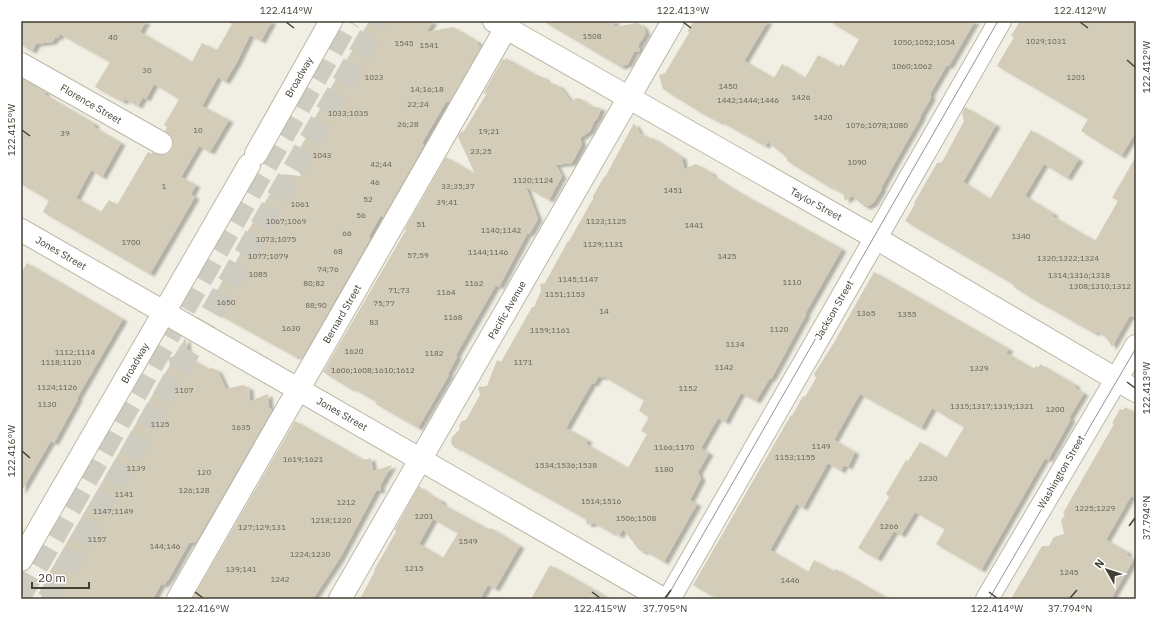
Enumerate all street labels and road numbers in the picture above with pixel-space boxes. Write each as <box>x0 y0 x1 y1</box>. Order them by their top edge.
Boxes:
street label: Broadway <box>282 54 316 100</box>
street label: Florence Street <box>58 81 125 127</box>
street label: Taylor Street <box>788 184 845 224</box>
street label: Jones Street <box>33 233 89 273</box>
street label: Pacific Avenue <box>485 278 529 342</box>
street label: Jackson Street <box>812 278 857 342</box>
street label: Bernard Street <box>320 282 364 346</box>
street label: Broadway <box>118 340 152 386</box>
street label: Jones Street <box>314 394 370 434</box>
street label: Washington Street <box>1035 433 1088 511</box>

